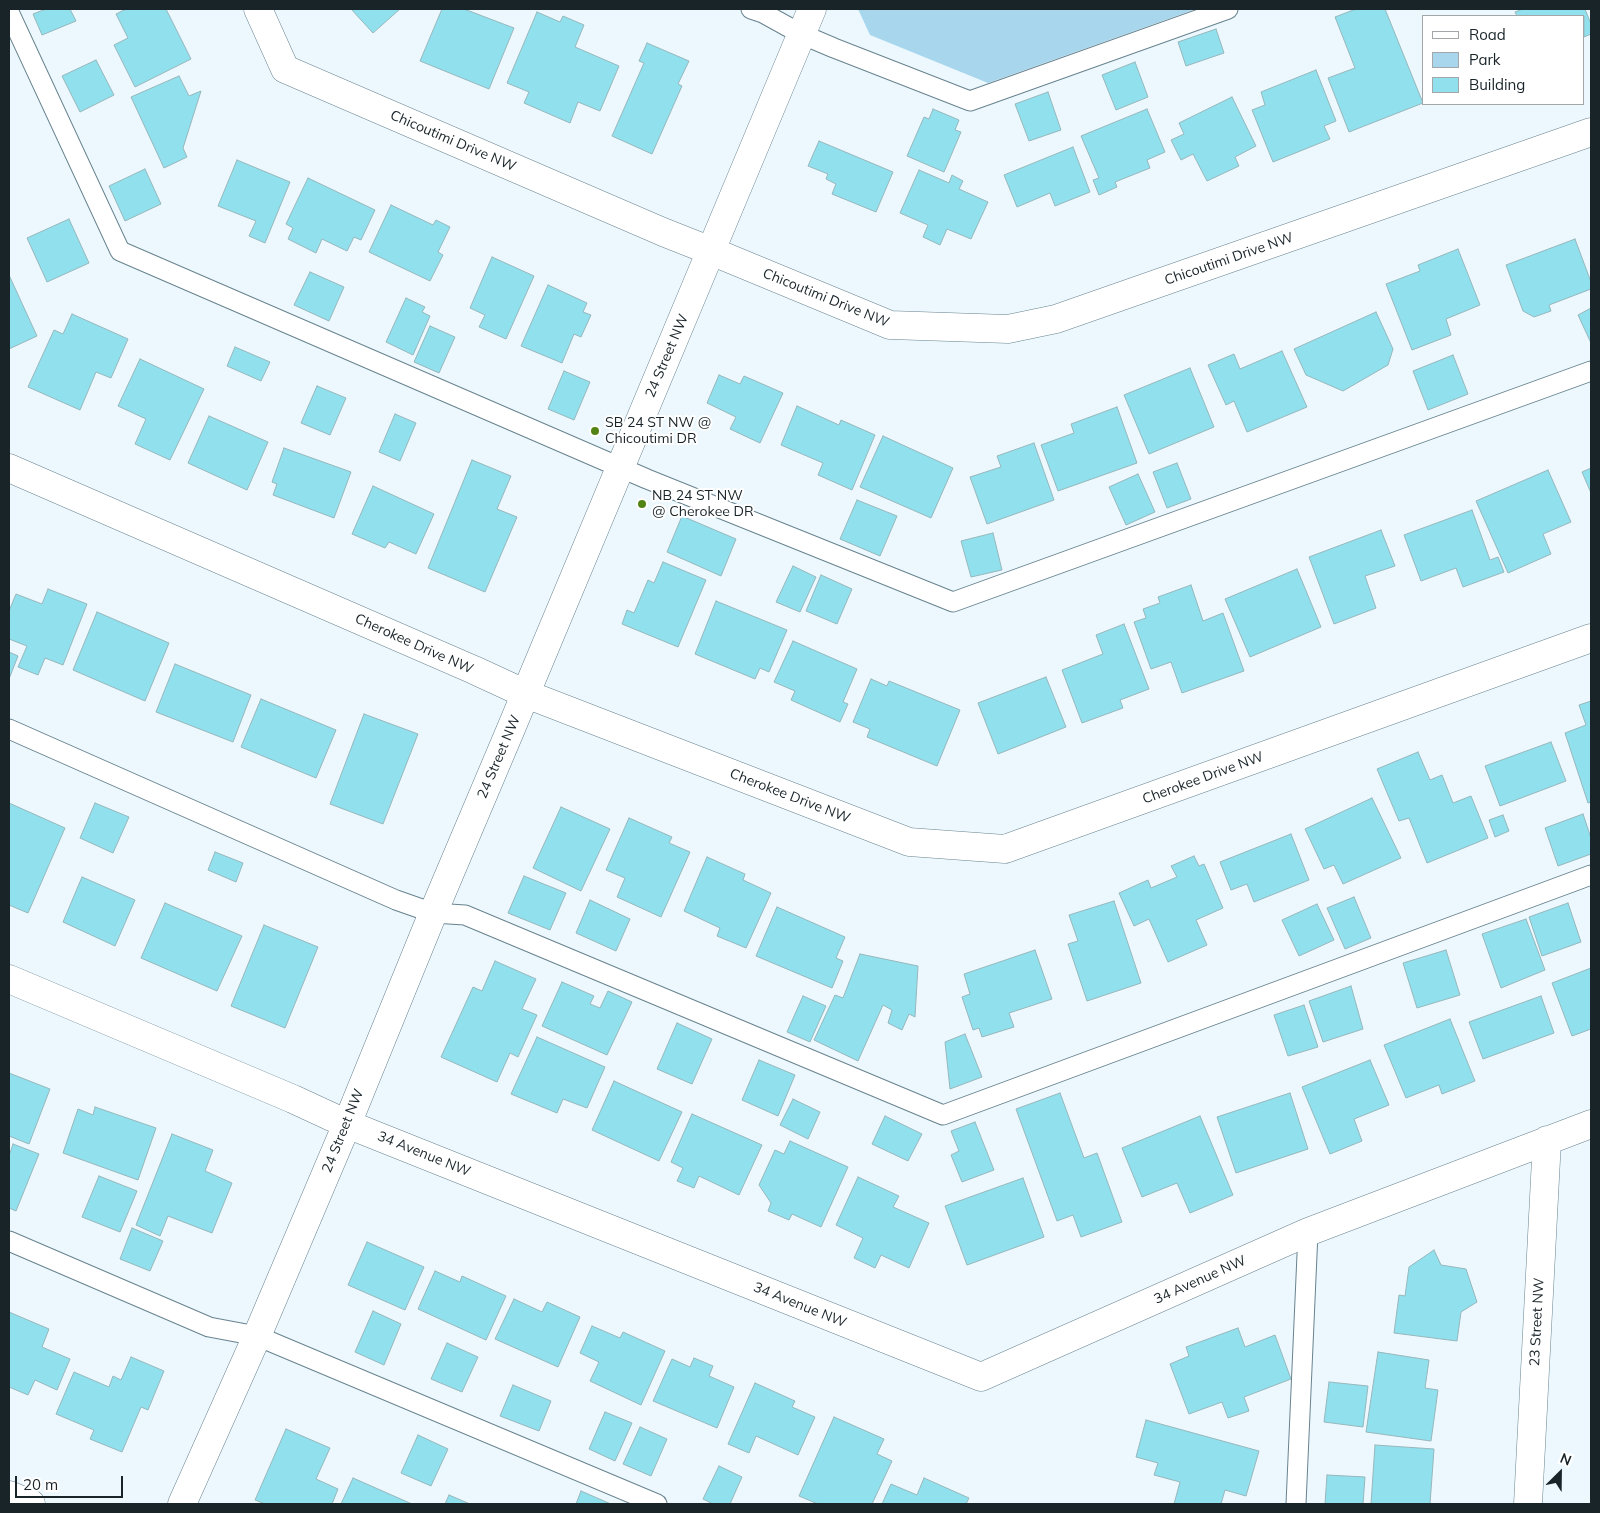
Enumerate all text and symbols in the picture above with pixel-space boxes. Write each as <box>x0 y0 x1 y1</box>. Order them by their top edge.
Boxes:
legend <box>1422 15 1585 105</box>
text: Road <box>1469 25 1506 44</box>
text: Park <box>1469 50 1501 69</box>
text: Building <box>1469 75 1525 94</box>
street label: Chicoutimi Drive NW <box>388 107 518 175</box>
street label: Chicoutimi Drive NW <box>1162 229 1296 289</box>
street label: Chicoutimi Drive NW <box>760 265 892 331</box>
street label: 24 Street NW <box>642 312 692 400</box>
place label: SB 24 ST NW @ Chicoutimi DR <box>605 415 711 448</box>
marker: SB 24 ST NW @ Chicoutimi DR <box>589 425 601 437</box>
place label: NB 24 ST NW @ Cherokee DR <box>652 488 754 520</box>
marker: NB 24 ST NW @ Cherokee DR <box>636 498 648 510</box>
street label: Cherokee Drive NW <box>352 610 476 678</box>
street label: 24 Street NW <box>474 713 524 801</box>
street label: Cherokee Drive NW <box>1140 748 1266 808</box>
street label: Cherokee Drive NW <box>727 765 853 827</box>
street label: 24 Street NW <box>319 1087 367 1175</box>
street label: 34 Avenue NW <box>375 1128 473 1180</box>
street label: 34 Avenue NW <box>1151 1252 1249 1308</box>
street label: 23 Street NW <box>1526 1277 1548 1367</box>
street label: 34 Avenue NW <box>751 1279 849 1331</box>
north arrow <box>1535 1448 1585 1498</box>
text: N <box>1557 1449 1574 1470</box>
scale bar <box>18 1466 125 1498</box>
text: 20 m <box>23 1475 58 1494</box>

